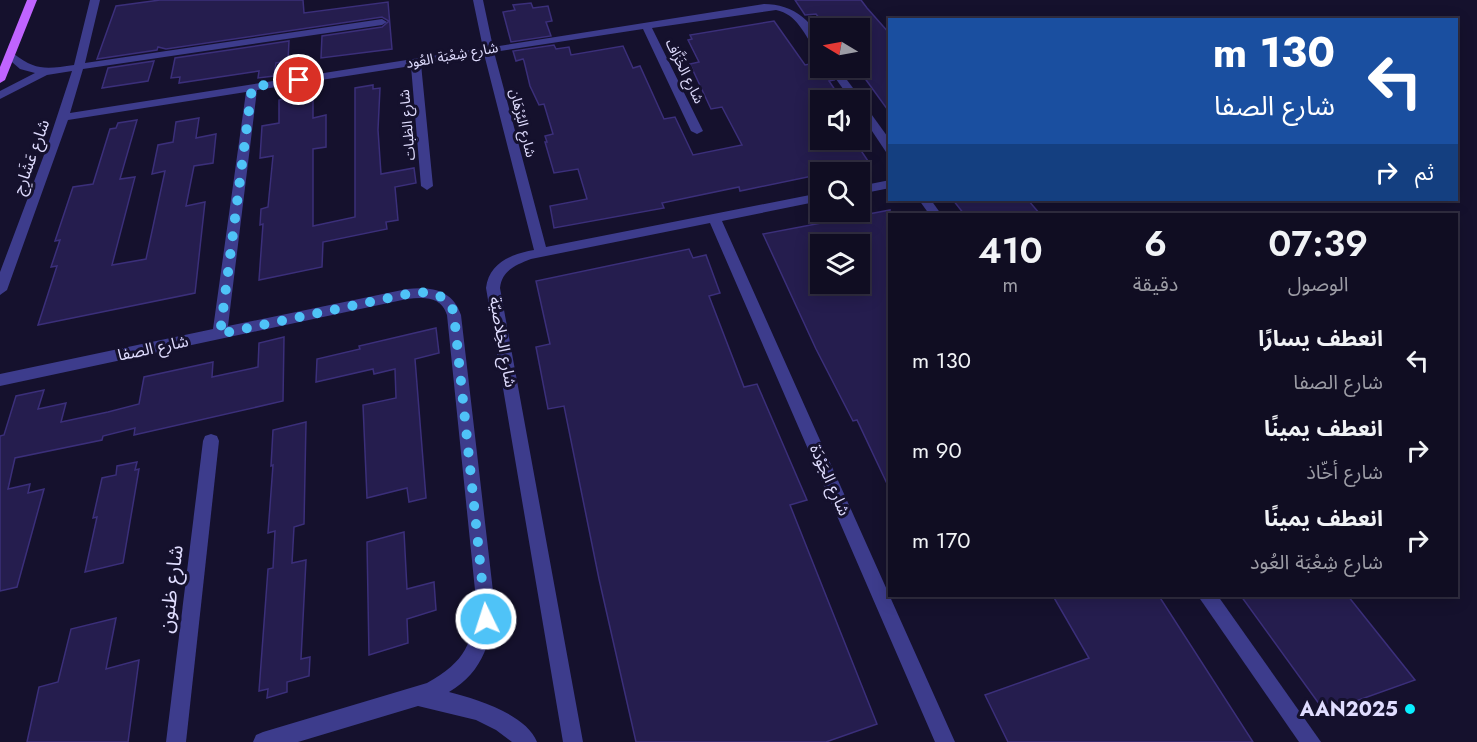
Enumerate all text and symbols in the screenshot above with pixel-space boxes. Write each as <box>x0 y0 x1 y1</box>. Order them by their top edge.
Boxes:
north arrow <box>810 18 870 78</box>
map controls <box>810 18 870 294</box>
text: 130 m <box>1213 22 1335 83</box>
street label: شارع الخَزَّاف <box>660 35 709 107</box>
street label: شارع شِعْبَة العُود <box>404 37 500 74</box>
icon: left <box>1356 42 1434 120</box>
pin <box>273 54 324 105</box>
icon: arrive <box>282 63 315 96</box>
text: شارع الصفا <box>1214 86 1335 125</box>
street label: شارع البُرْهَان <box>504 87 541 160</box>
street label: شارع الظبات <box>394 89 421 161</box>
button: sound <box>810 90 870 150</box>
street label: شارع عَشَارِج <box>7 116 56 198</box>
icon: right <box>1370 156 1403 189</box>
text: ثم <box>1415 156 1434 188</box>
button: search <box>810 162 870 222</box>
text: 6 <box>1144 217 1167 269</box>
text: 07:39 <box>1268 217 1368 269</box>
text: 410 <box>978 224 1043 276</box>
button: layers <box>810 234 870 294</box>
text: دقيقة <box>1133 270 1178 299</box>
text: الوصول <box>1288 270 1349 299</box>
text: m <box>1003 271 1018 300</box>
street label: شارع الخِلاصيّة <box>483 295 522 389</box>
text: انعطف يسارًا <box>1258 322 1383 354</box>
street label: شارع الصفا <box>116 329 191 368</box>
text: 130 m <box>912 344 971 376</box>
icon: left <box>1401 344 1434 377</box>
text: شارع الصفا <box>1293 368 1383 397</box>
text: انعطف يمينًا <box>1264 412 1383 444</box>
text: 90 m <box>912 434 962 466</box>
icon: right <box>1401 434 1434 467</box>
street label: شارع الجَوْدَة <box>803 441 856 520</box>
text: شارع أخّاذ <box>1306 458 1383 487</box>
text: انعطف يمينًا <box>1264 502 1383 534</box>
text: 170 m <box>912 524 970 556</box>
icon: right <box>1401 524 1434 557</box>
street label: شارع ظنون <box>151 543 191 635</box>
text: شارع شِعْبَة العُود <box>1250 548 1383 577</box>
position arrow <box>454 587 518 651</box>
place label: AAN2025 <box>1299 695 1398 724</box>
marker: AAN2025 <box>1403 702 1417 716</box>

